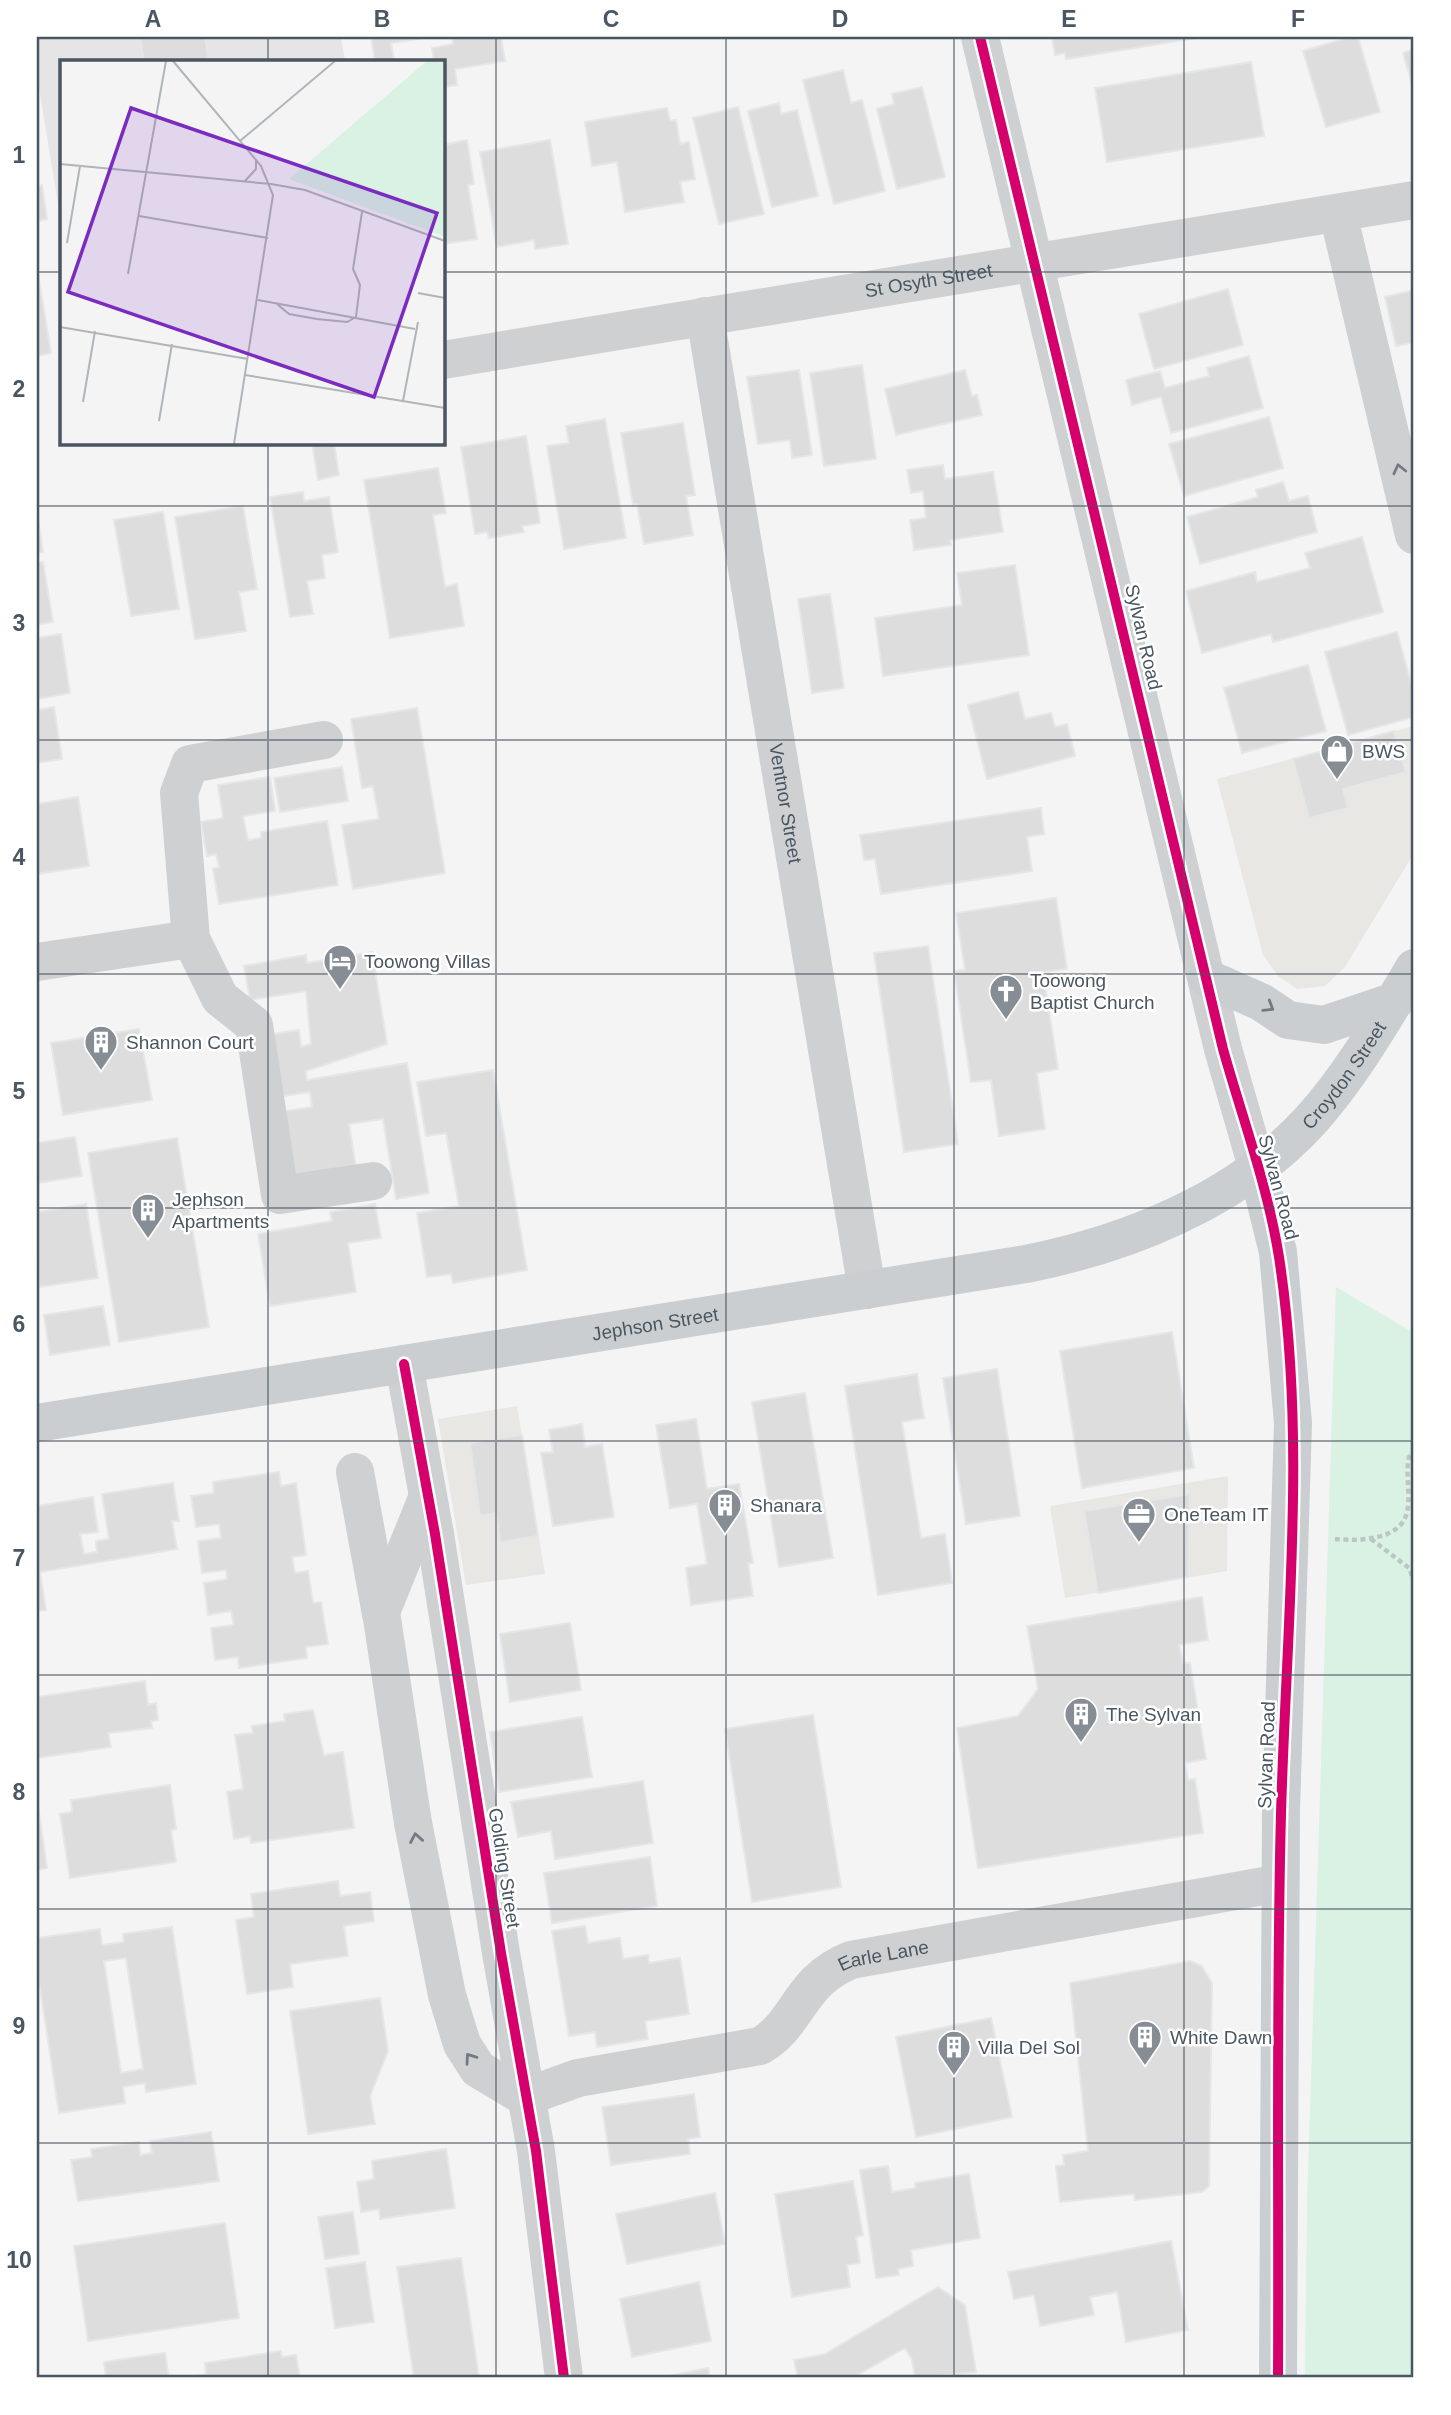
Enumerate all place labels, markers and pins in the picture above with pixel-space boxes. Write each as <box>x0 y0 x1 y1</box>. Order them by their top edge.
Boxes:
shop icon: BWS <box>1318 732 1356 781</box>
place label: BWS <box>1362 741 1405 762</box>
hotel icon: Toowong Villas <box>321 942 359 991</box>
place label: Toowong Villas <box>364 951 490 972</box>
place label: Toowong Baptist Church <box>1030 970 1155 1013</box>
church icon: Toowong Baptist Church <box>987 972 1025 1021</box>
building icon: Shannon Court <box>82 1023 120 1072</box>
place label: Shannon Court <box>126 1032 255 1053</box>
place label: Jephson Apartments <box>172 1189 269 1232</box>
building icon: Jephson Apartments <box>129 1191 167 1240</box>
building icon: Shanara <box>706 1486 744 1535</box>
place label: Shanara <box>750 1495 822 1516</box>
office icon: OneTeam IT <box>1120 1495 1158 1544</box>
place label: OneTeam IT <box>1164 1504 1269 1525</box>
building icon: The Sylvan <box>1062 1695 1100 1744</box>
place label: The Sylvan <box>1106 1704 1201 1725</box>
building icon: White Dawn <box>1126 2018 1164 2067</box>
place label: White Dawn <box>1170 2027 1272 2048</box>
building icon: Villa Del Sol <box>935 2028 973 2077</box>
place label: Villa Del Sol <box>978 2037 1080 2058</box>

